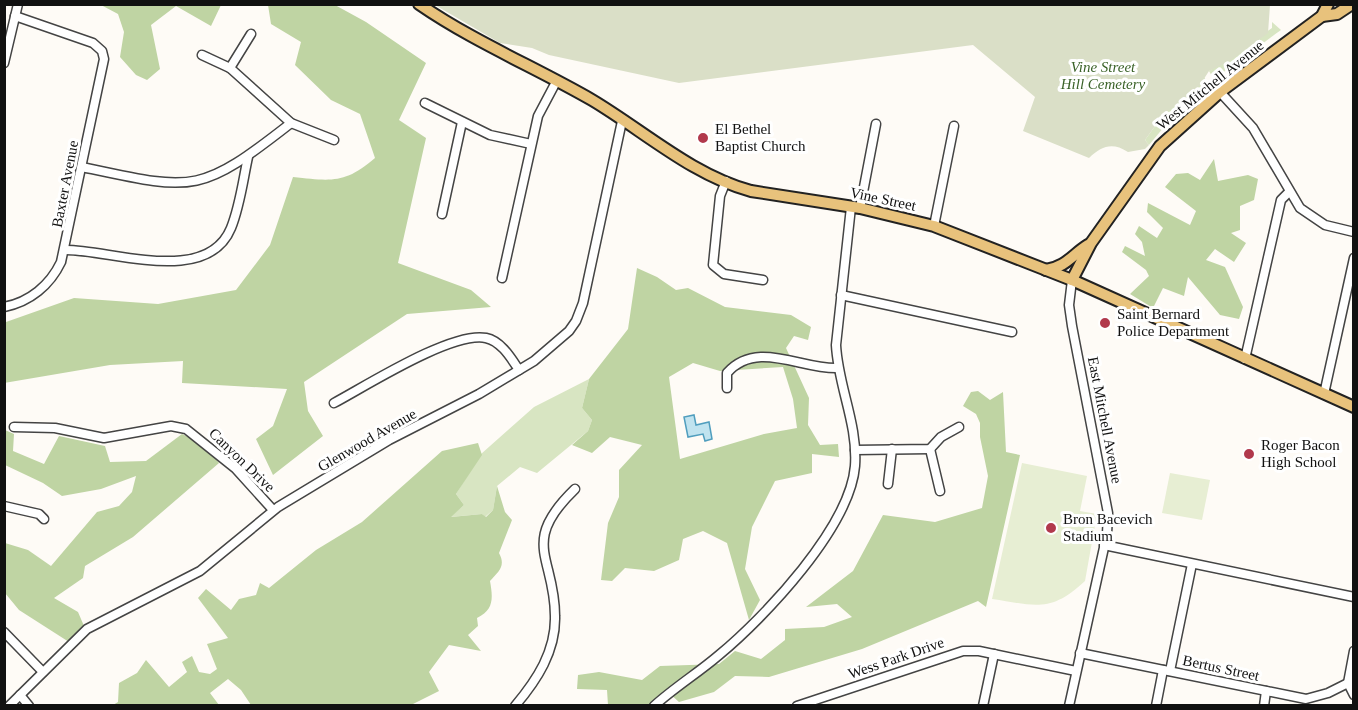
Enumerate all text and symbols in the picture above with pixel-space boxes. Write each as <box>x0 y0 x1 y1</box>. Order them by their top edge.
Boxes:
street label: West Mitchell Avenue <box>1153 37 1267 133</box>
park label: Vine Street Hill Cemetery <box>1060 59 1146 92</box>
place label: El Bethel Baptist Church <box>715 121 806 154</box>
marker: El Bethel Baptist Church <box>696 131 710 145</box>
street label: Baxter Avenue <box>49 139 81 229</box>
street label: Vine Street <box>849 184 918 214</box>
place label: Saint Bernard Police Department <box>1117 306 1230 339</box>
marker: Saint Bernard Police Department <box>1098 316 1112 330</box>
street label: East Mitchell Avenue <box>1085 355 1125 485</box>
street label: Glenwood Avenue <box>315 405 419 475</box>
street label: Canyon Drive <box>206 425 278 495</box>
place label: Roger Bacon High School <box>1261 437 1340 470</box>
marker: Roger Bacon High School <box>1242 447 1256 461</box>
place label: Bron Bacevich Stadium <box>1063 511 1153 544</box>
marker: Bron Bacevich Stadium <box>1044 521 1058 535</box>
street label: Wess Park Drive <box>846 634 946 682</box>
street label: Bertus Street <box>1181 652 1262 684</box>

